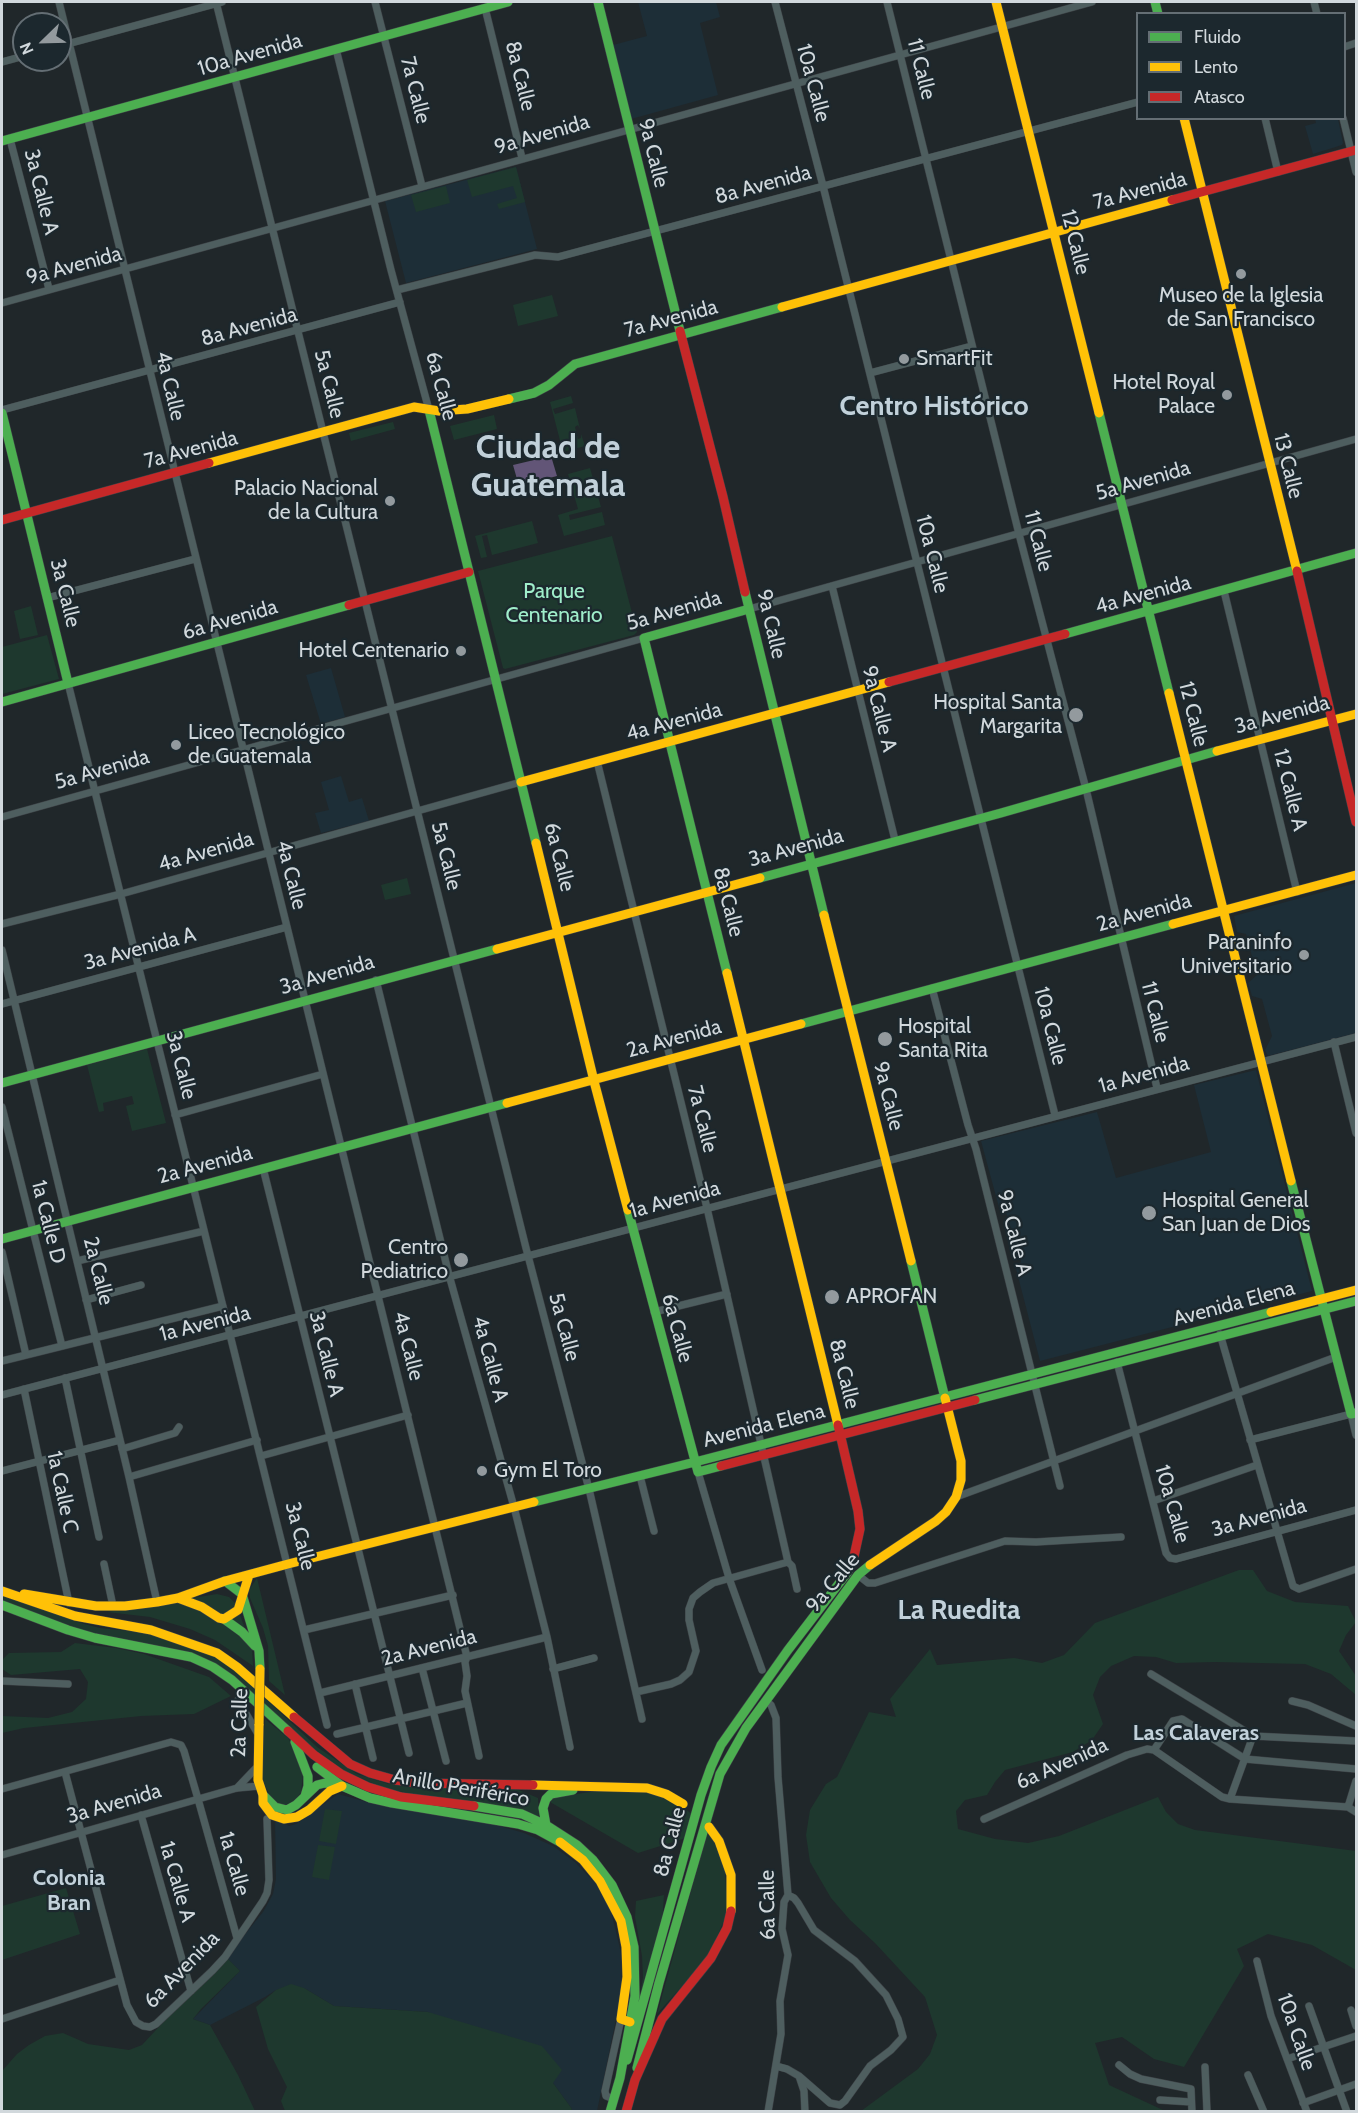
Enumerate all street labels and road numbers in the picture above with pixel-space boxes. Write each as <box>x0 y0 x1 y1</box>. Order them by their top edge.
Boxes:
street label: 10a Avenida <box>195 28 305 82</box>
street label: 11 Calle <box>901 36 941 102</box>
street label: 8a Calle <box>499 38 541 114</box>
street label: 10a Calle <box>790 41 836 125</box>
street label: 7a Calle <box>395 54 435 126</box>
street label: 9a Avenida <box>492 109 592 161</box>
street label: 9a Calle <box>632 116 674 190</box>
street label: 3a Calle A <box>18 147 64 237</box>
street label: 8a Avenida <box>712 160 814 210</box>
street label: 7a Avenida <box>1091 166 1189 216</box>
street label: 12 Calle <box>1055 207 1095 277</box>
street label: 9a Avenida <box>24 241 124 291</box>
street label: 7a Avenida <box>622 294 720 344</box>
street label: 8a Avenida <box>198 302 300 352</box>
street label: 5a Calle <box>308 347 350 421</box>
street label: 4a Calle <box>150 349 190 423</box>
street label: 6a Calle <box>420 349 462 423</box>
street label: 7a Avenida <box>142 425 240 475</box>
street label: 13 Calle <box>1268 431 1308 501</box>
street label: 5a Avenida <box>1093 455 1193 507</box>
street label: 11 Calle <box>1018 508 1058 574</box>
street label: 10a Calle <box>910 512 954 596</box>
street label: 3a Calle <box>44 556 86 630</box>
street label: 4a Avenida <box>1092 570 1194 620</box>
street label: 5a Avenida <box>624 585 724 637</box>
street label: 9a Calle <box>751 587 791 661</box>
street label: 6a Avenida <box>180 594 280 646</box>
street label: 9a Calle A <box>856 663 902 755</box>
street label: 12 Calle <box>1173 679 1213 749</box>
street label: 3a Avenida <box>1232 690 1332 740</box>
street label: 4a Avenida <box>623 697 725 747</box>
street label: 5a Avenida <box>52 744 152 796</box>
street label: 12 Calle A <box>1268 746 1312 834</box>
street label: 5a Calle <box>425 819 467 893</box>
street label: 6a Calle <box>538 820 580 894</box>
street label: 3a Avenida <box>746 823 846 873</box>
street label: 4a Avenida <box>155 826 257 878</box>
street label: 4a Calle <box>270 838 312 912</box>
street label: 8a Calle <box>707 864 749 940</box>
street label: 2a Avenida <box>1094 888 1194 938</box>
street label: 3a Avenida A <box>81 922 199 976</box>
street label: 3a Avenida <box>277 949 377 1001</box>
street label: 11 Calle <box>1135 979 1175 1045</box>
street label: 10a Calle <box>1028 984 1072 1068</box>
street label: 2a Avenida <box>624 1014 724 1064</box>
street label: 3a Calle <box>160 1028 202 1102</box>
street label: 1a Avenida <box>1096 1051 1192 1099</box>
street label: 9a Calle <box>867 1059 909 1133</box>
street label: 7a Calle <box>682 1083 722 1155</box>
street label: 2a Avenida <box>155 1140 255 1190</box>
street label: 1a Avenida <box>627 1176 723 1224</box>
street label: 1a Calle D <box>25 1178 71 1266</box>
street label: 9a Calle A <box>991 1187 1037 1279</box>
street label: 2a Calle <box>77 1234 119 1308</box>
street label: Avenida Elena <box>1170 1276 1298 1332</box>
street label: 5a Calle <box>543 1290 585 1364</box>
street label: 6a Calle <box>656 1291 698 1365</box>
street label: 1a Avenida <box>157 1301 253 1347</box>
street label: 3a Calle A <box>303 1309 349 1399</box>
street label: 4a Calle <box>387 1309 429 1383</box>
street label: 4a Calle A <box>466 1313 514 1405</box>
street label: 8a Calle <box>823 1336 865 1412</box>
street label: Avenida Elena <box>700 1399 828 1453</box>
street label: 1a Calle C <box>41 1449 83 1535</box>
street label: 10a Calle <box>1149 1462 1195 1546</box>
street label: 3a Avenida <box>1209 1493 1309 1543</box>
street label: 3a Calle <box>279 1499 321 1573</box>
street label: 9a Calle <box>801 1548 865 1618</box>
street label: 2a Avenida <box>379 1624 479 1672</box>
street label: 2a Calle <box>226 1688 254 1758</box>
street label: 6a Avenida <box>1012 1733 1112 1795</box>
street label: Anillo Periférico <box>391 1764 531 1812</box>
street label: 3a Avenida <box>64 1778 164 1830</box>
street label: 8a Calle <box>649 1804 691 1880</box>
street label: 1a Calle <box>213 1829 255 1899</box>
street label: 1a Calle A <box>153 1839 201 1925</box>
street label: 6a Calle <box>755 1870 781 1940</box>
street label: 6a Avenida <box>139 1926 225 2014</box>
street label: 10a Calle <box>1271 1990 1321 2074</box>

